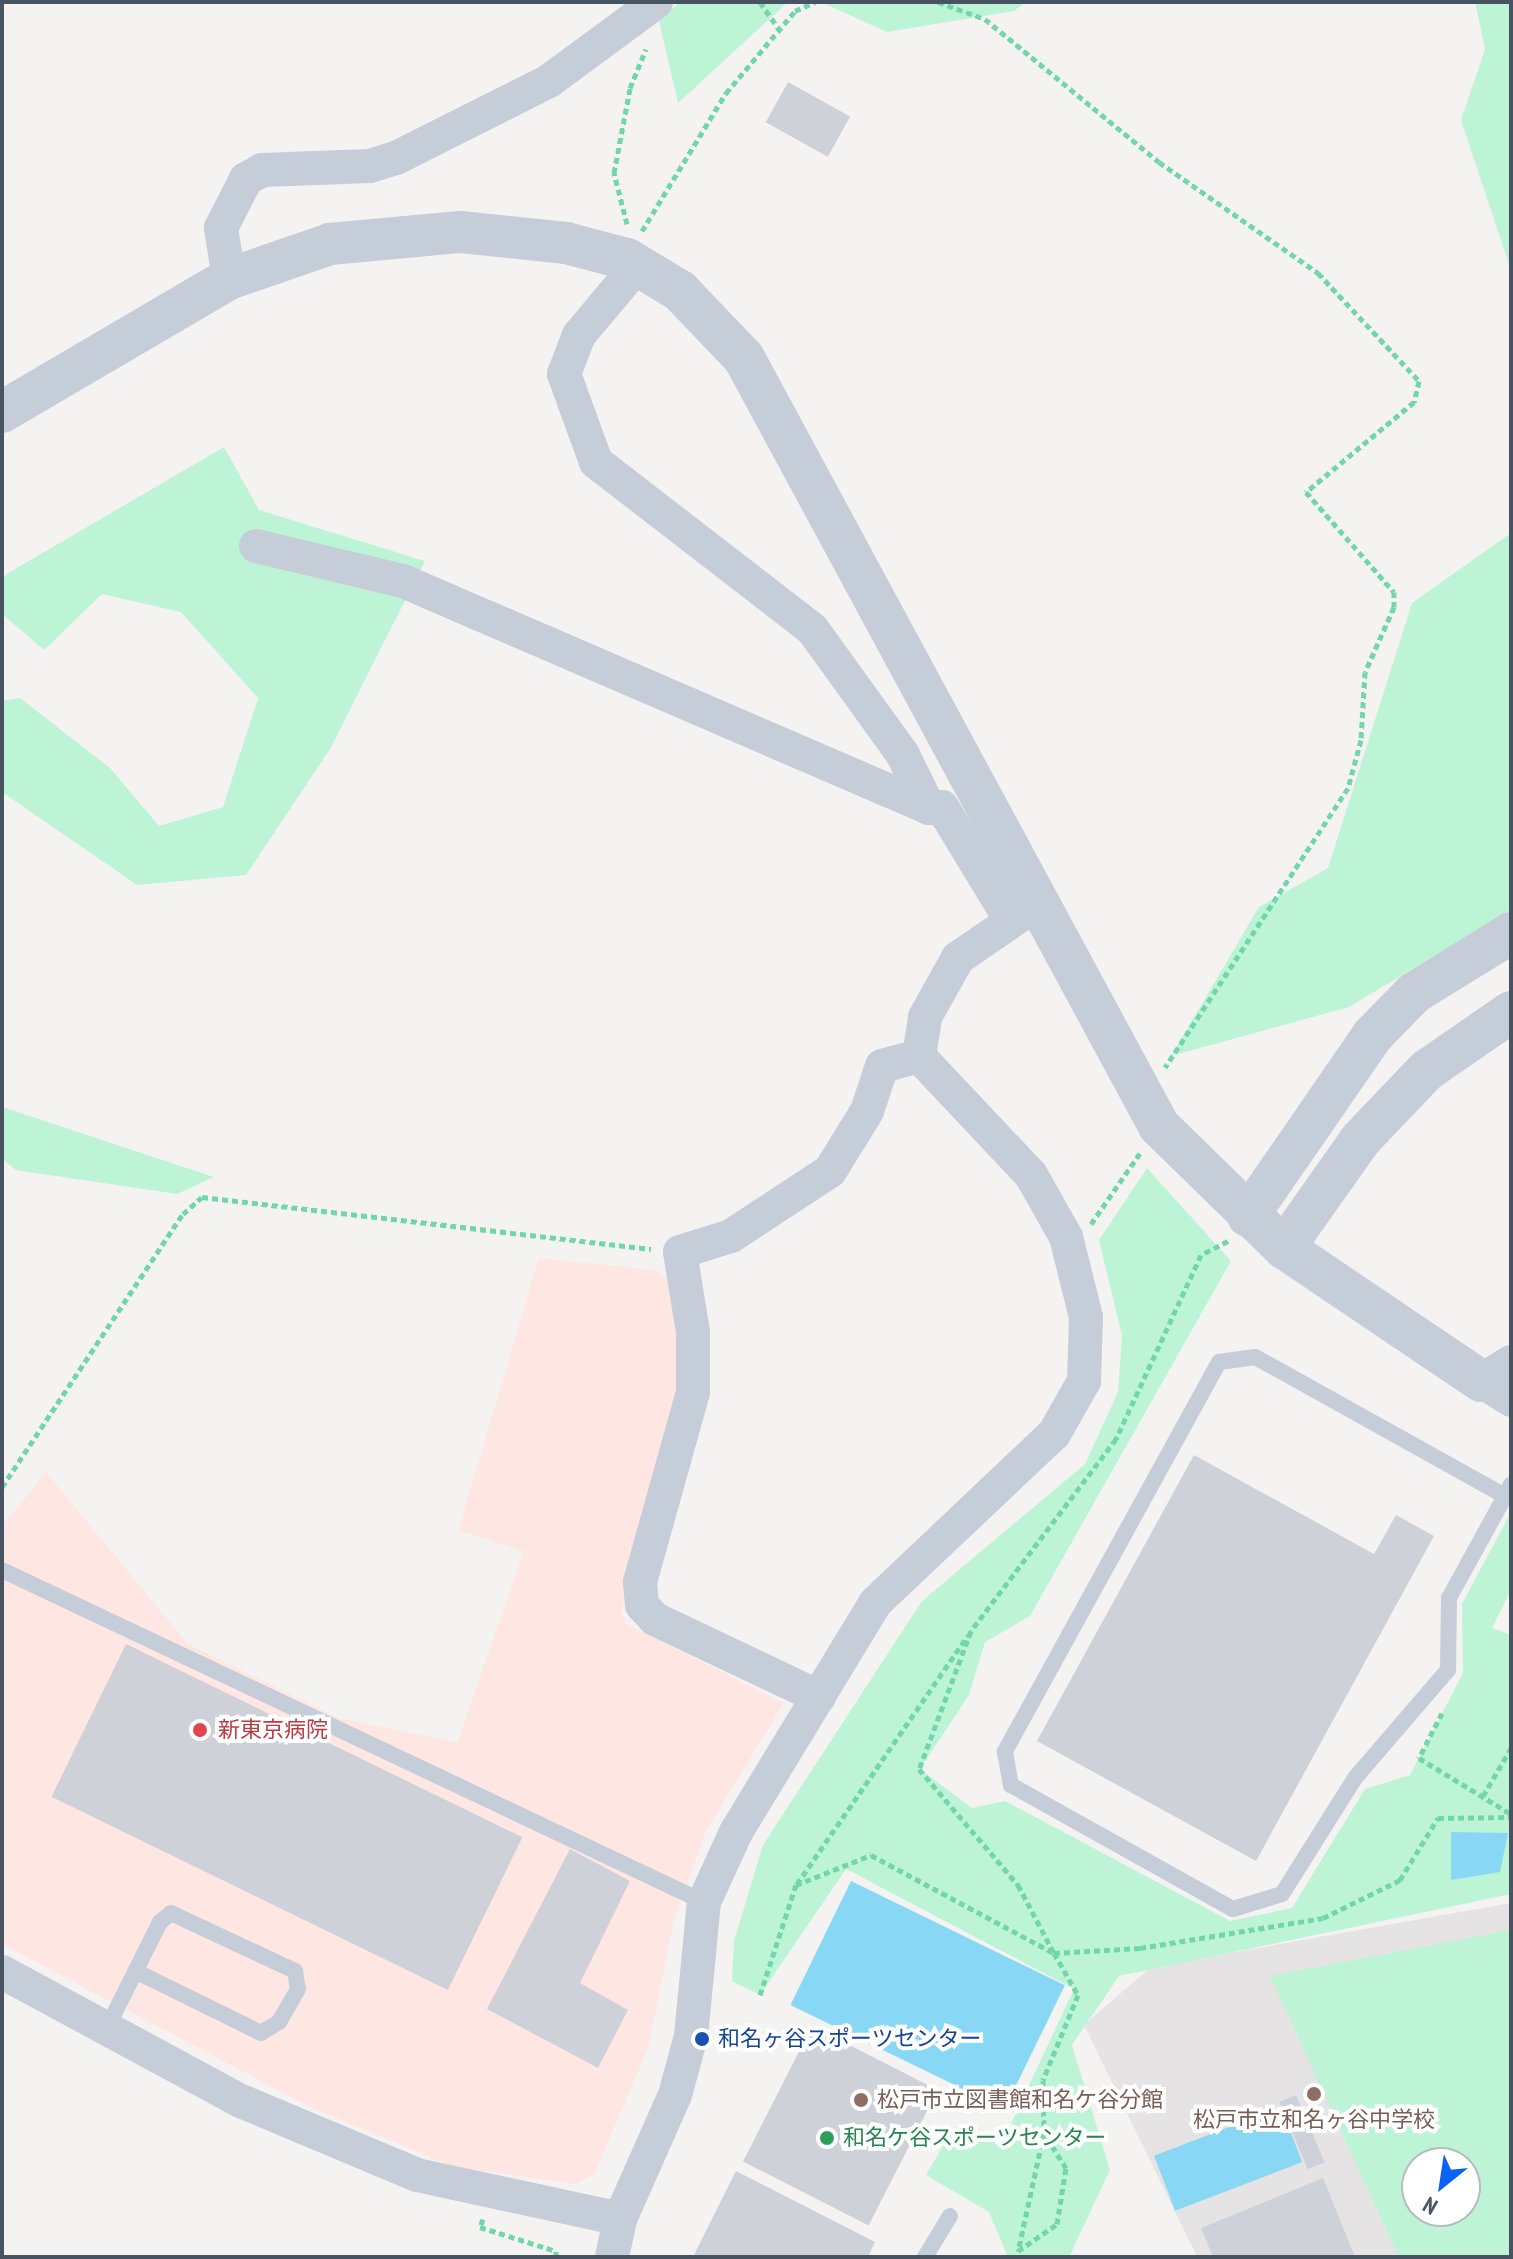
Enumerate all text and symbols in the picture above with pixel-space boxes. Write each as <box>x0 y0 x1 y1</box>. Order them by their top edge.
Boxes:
place label: 新東京病院 <box>218 1717 328 1743</box>
marker: 新東京病院 <box>189 1719 211 1741</box>
place label: 和名ヶ谷スポーツセンター <box>718 2026 982 2052</box>
marker: 和名ヶ谷スポーツセンター <box>693 2030 711 2048</box>
marker: 松戸市立和名ヶ谷中学校 <box>1305 2085 1323 2103</box>
place label: 松戸市立図書館和名ケ谷分館 <box>877 2087 1163 2113</box>
marker: 松戸市立図書館和名ケ谷分館 <box>852 2091 870 2109</box>
place label: 松戸市立和名ヶ谷中学校 <box>1193 2107 1435 2133</box>
place label: 和名ケ谷スポーツセンター <box>843 2125 1107 2151</box>
marker: 和名ケ谷スポーツセンター <box>818 2129 836 2147</box>
north arrow <box>1401 2147 1481 2227</box>
text: N <box>1418 2191 1442 2221</box>

